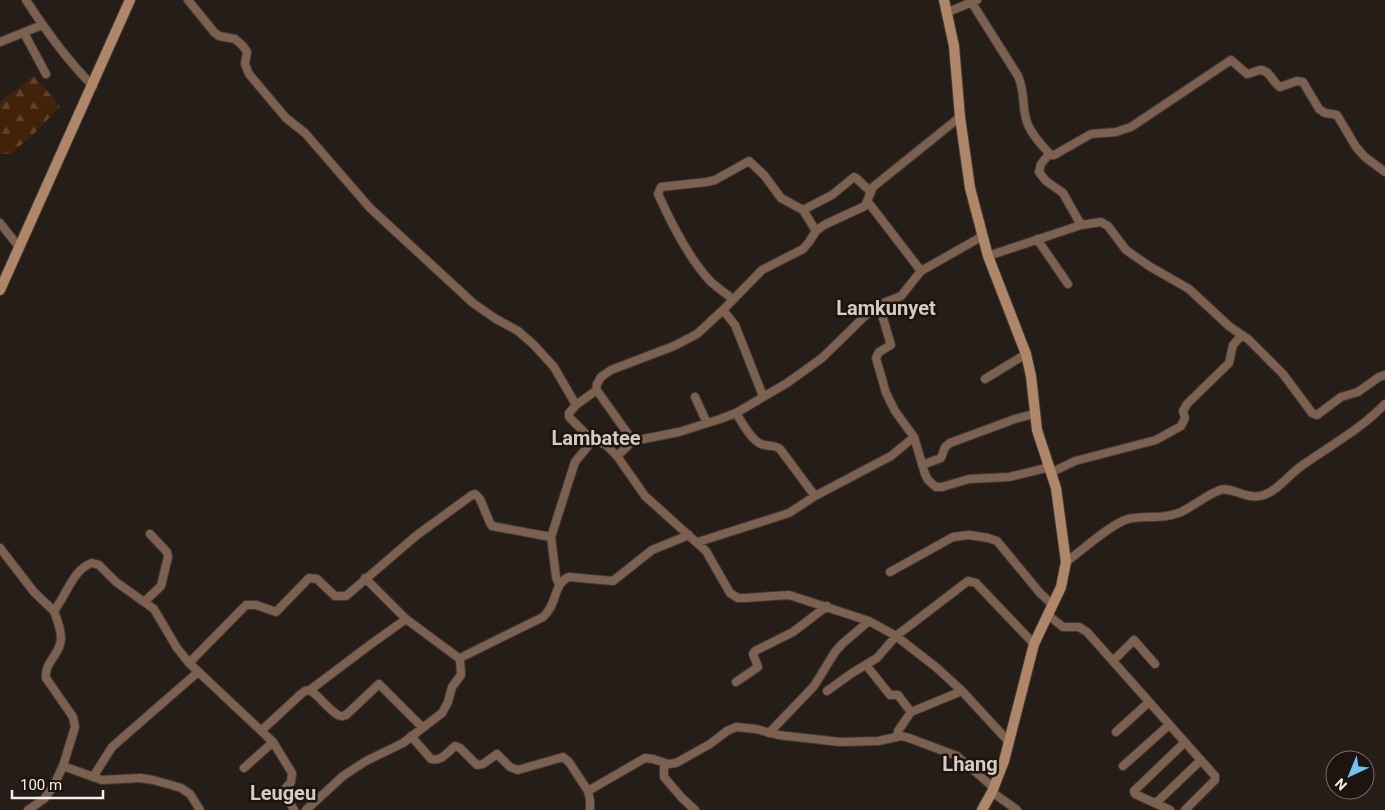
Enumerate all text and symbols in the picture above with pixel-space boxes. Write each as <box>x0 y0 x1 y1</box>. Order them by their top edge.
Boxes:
district label: Lamkunyet <box>836 296 936 320</box>
district label: Lambatee <box>551 426 641 450</box>
north arrow <box>1325 750 1375 800</box>
district label: Lhang <box>942 752 998 776</box>
scale bar <box>12 768 104 800</box>
text: N <box>1332 775 1350 794</box>
text: 100 m <box>20 776 62 794</box>
district label: Leugeu <box>250 781 316 805</box>

